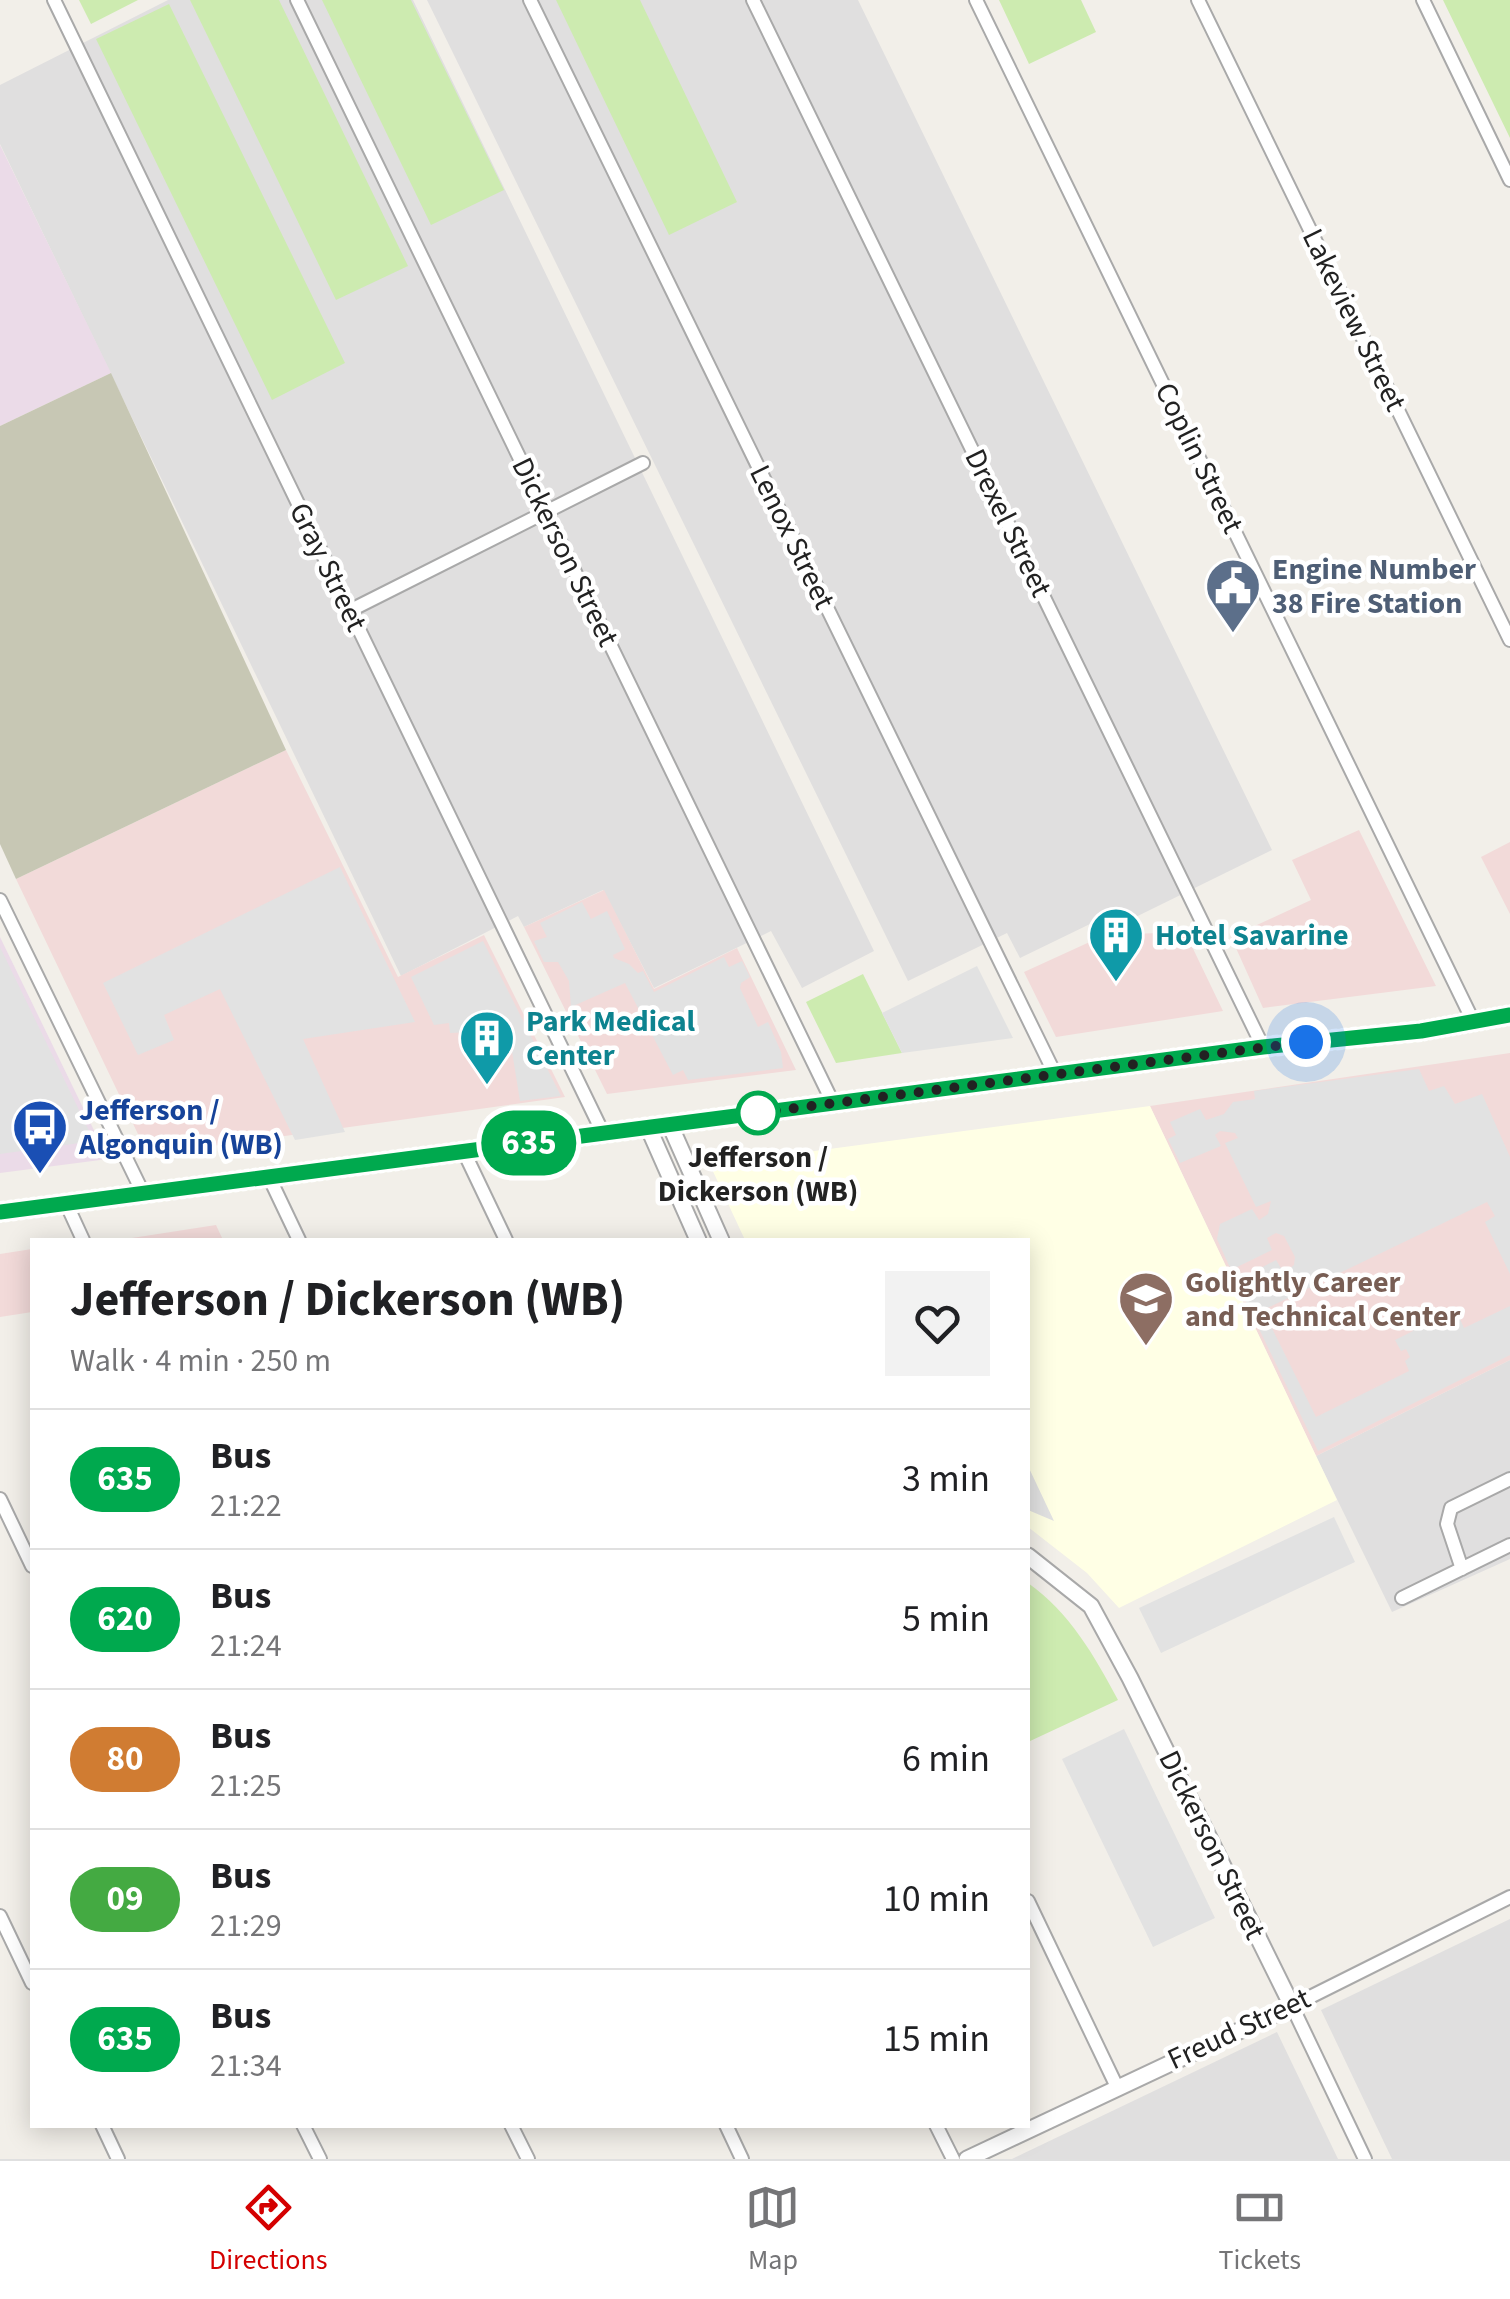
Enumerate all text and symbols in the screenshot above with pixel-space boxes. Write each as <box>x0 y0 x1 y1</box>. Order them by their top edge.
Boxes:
street label: Lakeview Street <box>1291 222 1417 418</box>
street label: Coplin Street <box>1144 375 1254 541</box>
street label: Drexel Street <box>954 442 1062 604</box>
street label: Dickerson Street <box>501 450 629 654</box>
street label: Lenox Street <box>739 458 845 616</box>
street label: Gray Street <box>278 495 378 639</box>
place label: Engine Number 38 Fire Station <box>1272 548 1476 625</box>
public building icon: Engine Number 38 Fire Station <box>1203 556 1263 635</box>
building icon: Hotel Savarine <box>1086 905 1146 984</box>
place label: Hotel Savarine <box>1155 914 1348 957</box>
place label: Park Medical Center <box>526 1000 695 1077</box>
building icon: Park Medical Center <box>457 1008 517 1087</box>
your location <box>1281 1017 1331 1067</box>
place label: Jefferson / Algonquin (WB) <box>78 1089 283 1166</box>
marker: Jefferson / Dickerson (WB) <box>737 1092 779 1134</box>
bus stop icon: Jefferson / Algonquin (WB) <box>10 1097 70 1176</box>
line badge: 635 <box>472 1110 586 1176</box>
text: 635 <box>501 1118 557 1168</box>
place label: Jefferson / Dickerson (WB) <box>658 1136 858 1213</box>
place label: Golightly Career and Technical Center <box>1185 1261 1460 1338</box>
text: Jefferson / Dickerson (WB) <box>70 1266 625 1334</box>
school or university icon: Golightly Career and Technical Center <box>1116 1269 1176 1348</box>
button: heart <box>885 1271 990 1376</box>
text: Walk · 4 min · 250 m <box>70 1338 331 1384</box>
text: Bus <box>210 1429 271 1483</box>
text: 3 min <box>902 1452 990 1506</box>
text: 635 <box>97 1454 153 1504</box>
text: 21:22 <box>210 1483 282 1529</box>
text: Bus <box>210 1569 271 1623</box>
text: 5 min <box>902 1592 990 1646</box>
text: 620 <box>97 1594 153 1644</box>
text: 21:24 <box>210 1623 282 1669</box>
text: Bus <box>210 1709 271 1763</box>
text: 6 min <box>902 1732 990 1786</box>
text: 80 <box>107 1734 143 1784</box>
street label: Dickerson Street <box>1148 1743 1276 1947</box>
text: 21:25 <box>210 1763 282 1809</box>
text: Bus <box>210 1849 271 1903</box>
text: 10 min <box>883 1872 990 1926</box>
text: 09 <box>107 1874 143 1924</box>
text: 21:29 <box>210 1903 282 1949</box>
street label: Freud Street <box>1160 1977 1318 2081</box>
text: Bus <box>210 1989 271 2043</box>
text: 15 min <box>883 2012 990 2066</box>
text: 635 <box>97 2014 153 2064</box>
text: 21:34 <box>210 2043 282 2089</box>
tab: Directions <box>209 2180 327 2280</box>
tab: Map <box>745 2180 800 2280</box>
tab: Tickets <box>1218 2180 1301 2280</box>

